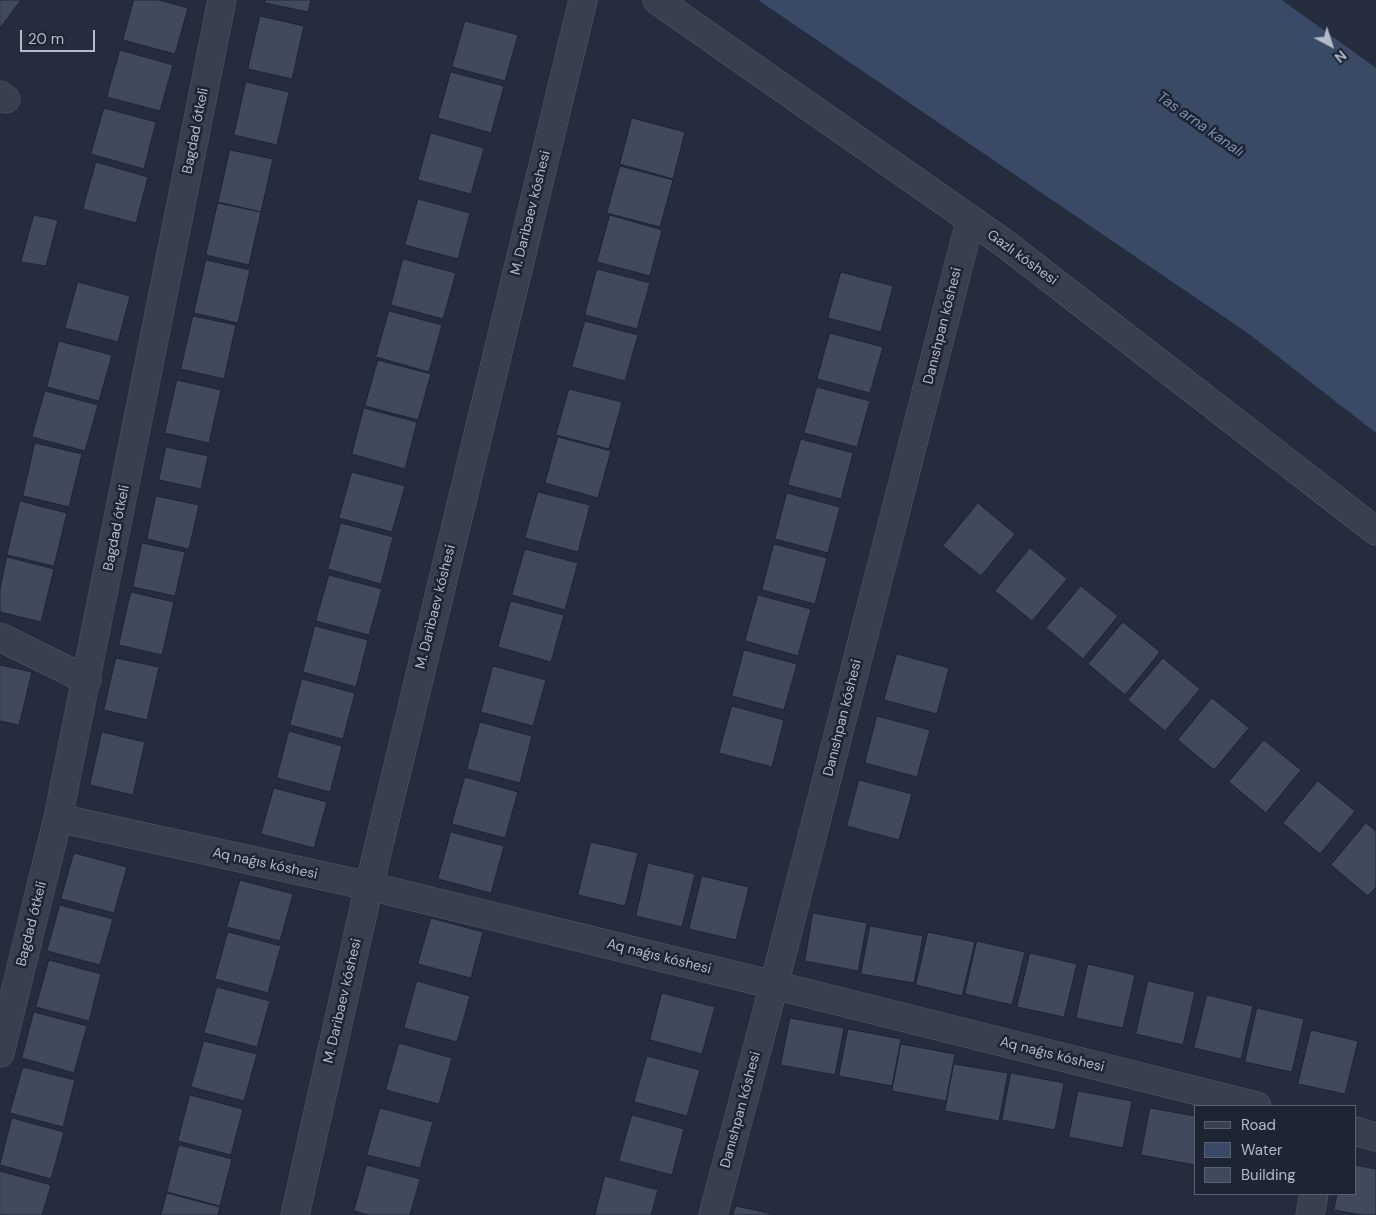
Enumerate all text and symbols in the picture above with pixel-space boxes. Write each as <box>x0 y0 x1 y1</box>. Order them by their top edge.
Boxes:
scale bar <box>22 20 98 52</box>
north arrow <box>1306 20 1356 70</box>
text: 20 m <box>28 29 64 49</box>
text: N <box>1331 46 1350 67</box>
street label: Bagdad ótkeli <box>179 87 213 175</box>
water label: Tas arna kanalı <box>1153 88 1247 162</box>
street label: M. Daribaev kóshesi <box>507 149 555 277</box>
street label: Gazlı kóshesi <box>984 227 1060 289</box>
street label: Danıshpan kóshesi <box>920 266 966 386</box>
street label: Bagdad ótkeli <box>100 484 134 572</box>
street label: M. Daribaev kóshesi <box>412 543 460 671</box>
street label: Danıshpan kóshesi <box>820 658 866 778</box>
street label: Aq naǵıs kóshesi <box>211 845 319 883</box>
street label: Bagdad ótkeli <box>13 880 51 968</box>
street label: Aq naǵıs kóshesi <box>605 936 713 978</box>
street label: M. Daribaev kóshesi <box>320 937 366 1065</box>
street label: Aq naǵıs kóshesi <box>998 1034 1106 1076</box>
street label: Danıshpan kóshesi <box>717 1050 765 1170</box>
legend <box>1194 1105 1356 1195</box>
text: Road <box>1241 1115 1276 1135</box>
text: Water <box>1241 1140 1282 1160</box>
text: Building <box>1241 1165 1296 1185</box>

